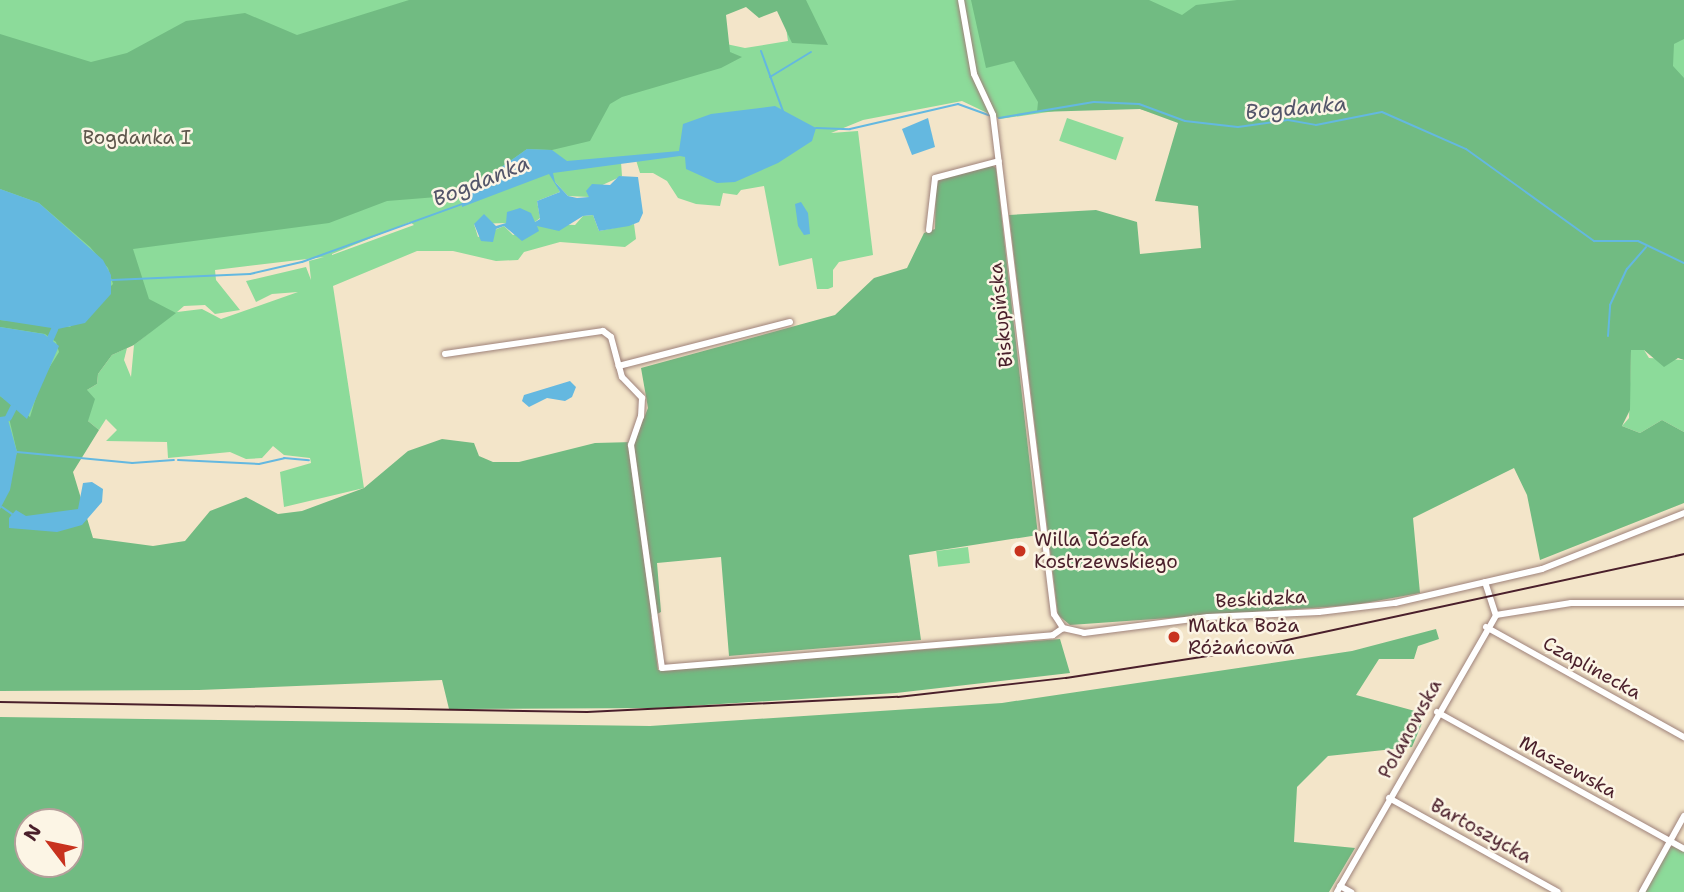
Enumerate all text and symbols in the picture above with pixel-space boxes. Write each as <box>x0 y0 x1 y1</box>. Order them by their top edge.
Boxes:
water label: Bogdanka <box>1244 91 1348 125</box>
park label: Bogdanka I <box>83 127 191 149</box>
water label: Bogdanka <box>429 150 533 212</box>
street label: Biskupińska <box>984 262 1018 368</box>
place label: Willa Józefa Kostrzewskiego <box>1034 529 1178 573</box>
marker: Willa Józefa Kostrzewskiego <box>1012 543 1028 559</box>
street label: Beskidzka <box>1215 585 1307 613</box>
place label: Matka Boża Różańcowa <box>1188 615 1299 659</box>
marker: Matka Boża Różańcowa <box>1166 629 1182 645</box>
street label: Czaplinecka <box>1539 632 1645 704</box>
street label: Polanowska <box>1373 676 1447 782</box>
street label: Maszewska <box>1515 731 1621 803</box>
street label: Bartoszycka <box>1427 794 1535 868</box>
north arrow <box>14 808 84 878</box>
text: N <box>18 820 47 846</box>

